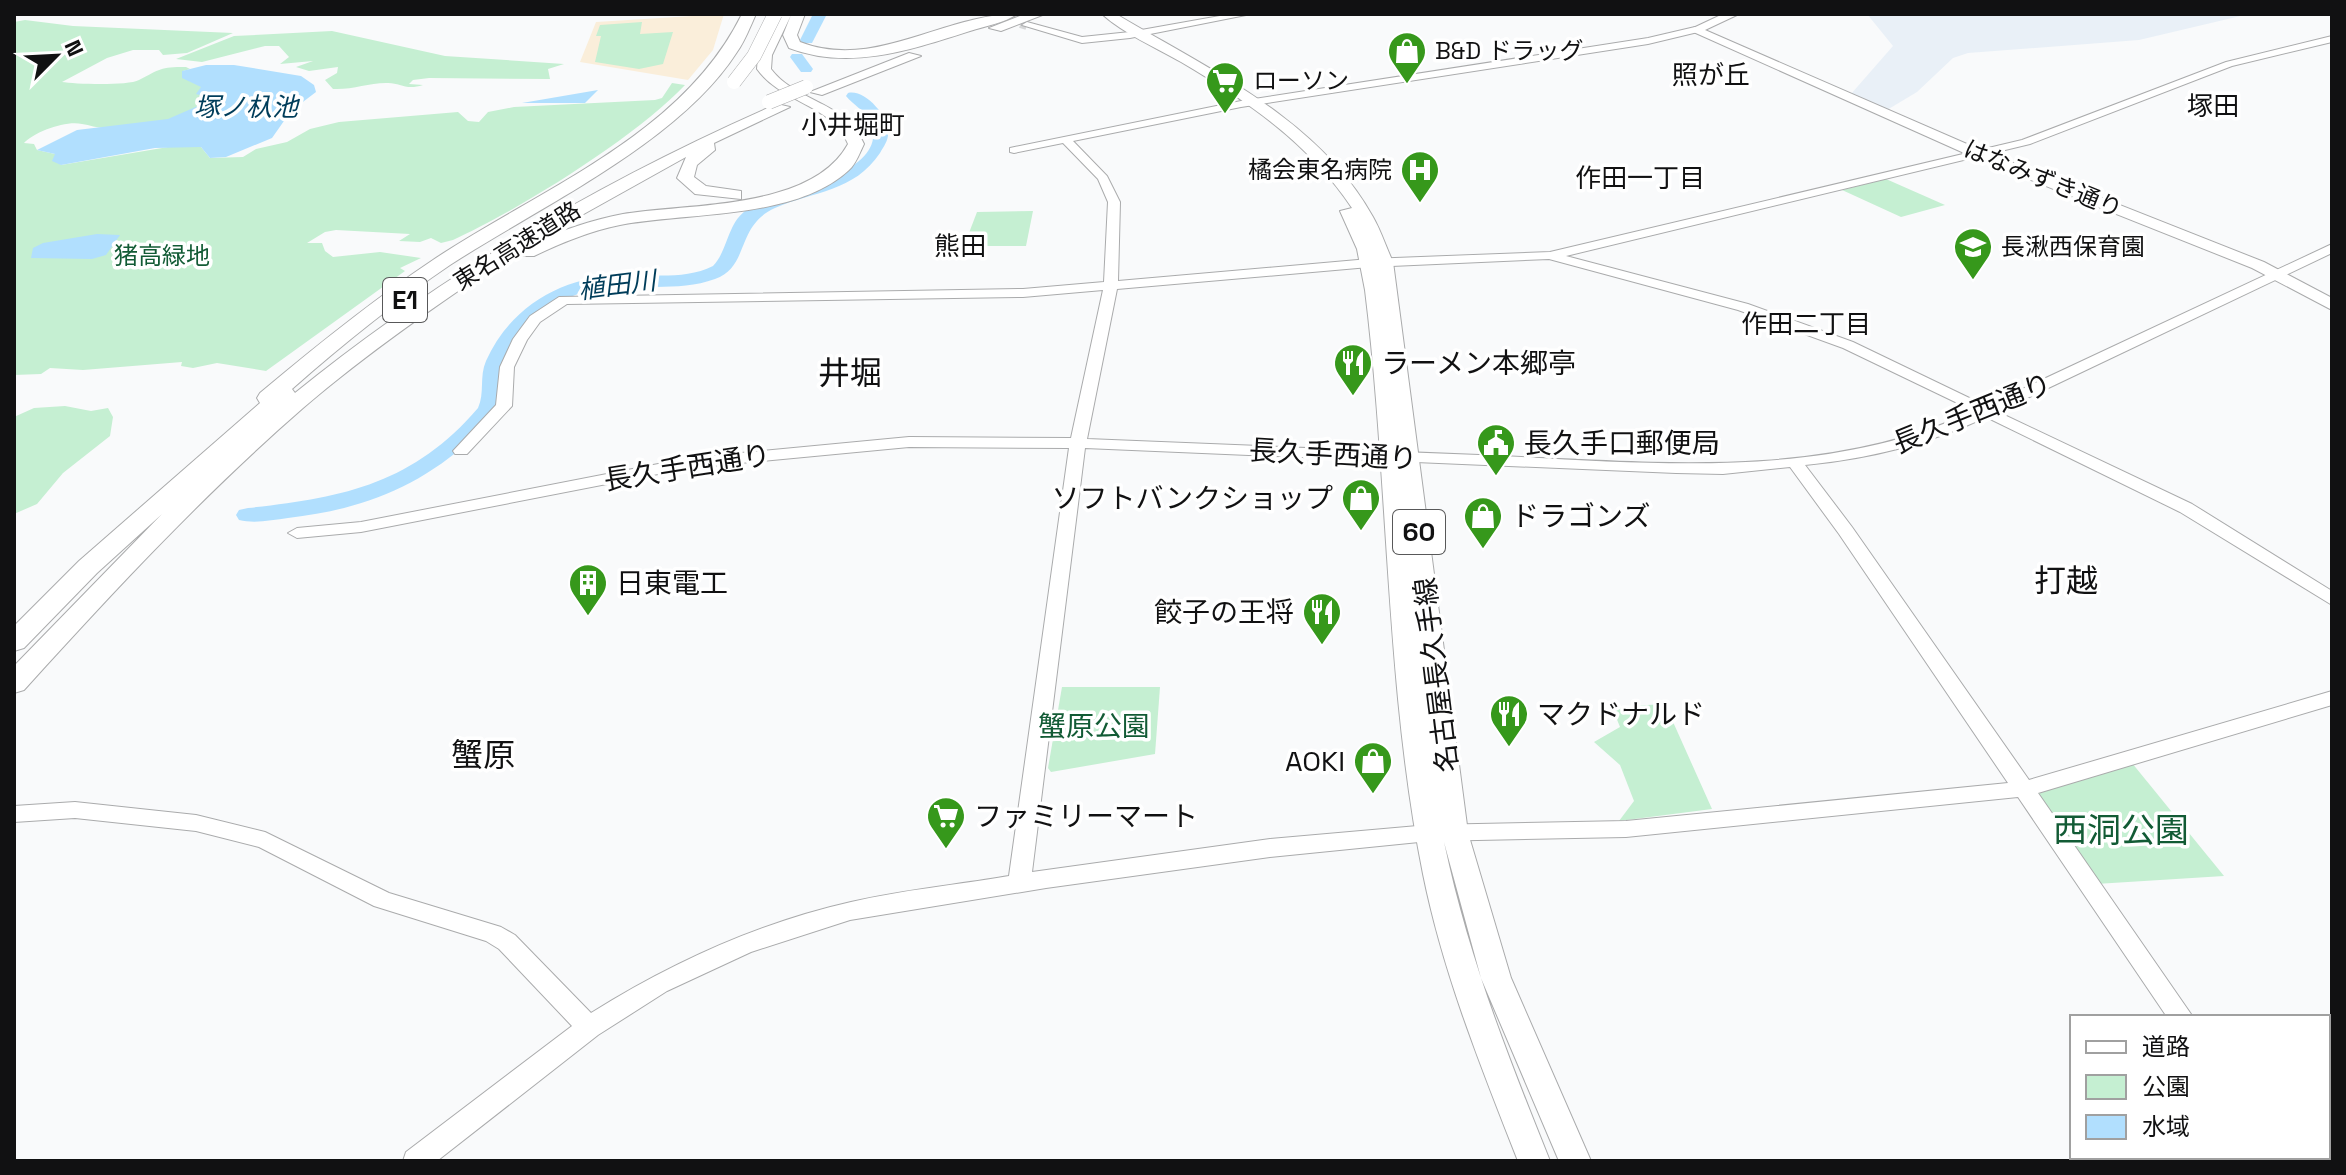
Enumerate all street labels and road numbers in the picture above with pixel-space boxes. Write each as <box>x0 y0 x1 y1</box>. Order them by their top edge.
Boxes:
street label: はなみずき通り <box>1959 133 2127 224</box>
street label: 東名高速道路 <box>447 194 586 297</box>
road number: E1 <box>383 278 427 322</box>
street label: 長久手西通り <box>1887 365 2057 461</box>
street label: 長久手西通り <box>1248 432 1418 476</box>
street label: 長久手西通り <box>601 436 773 498</box>
road number: 60 <box>1393 510 1445 554</box>
street label: 名古屋長久手線 <box>1406 576 1466 774</box>

